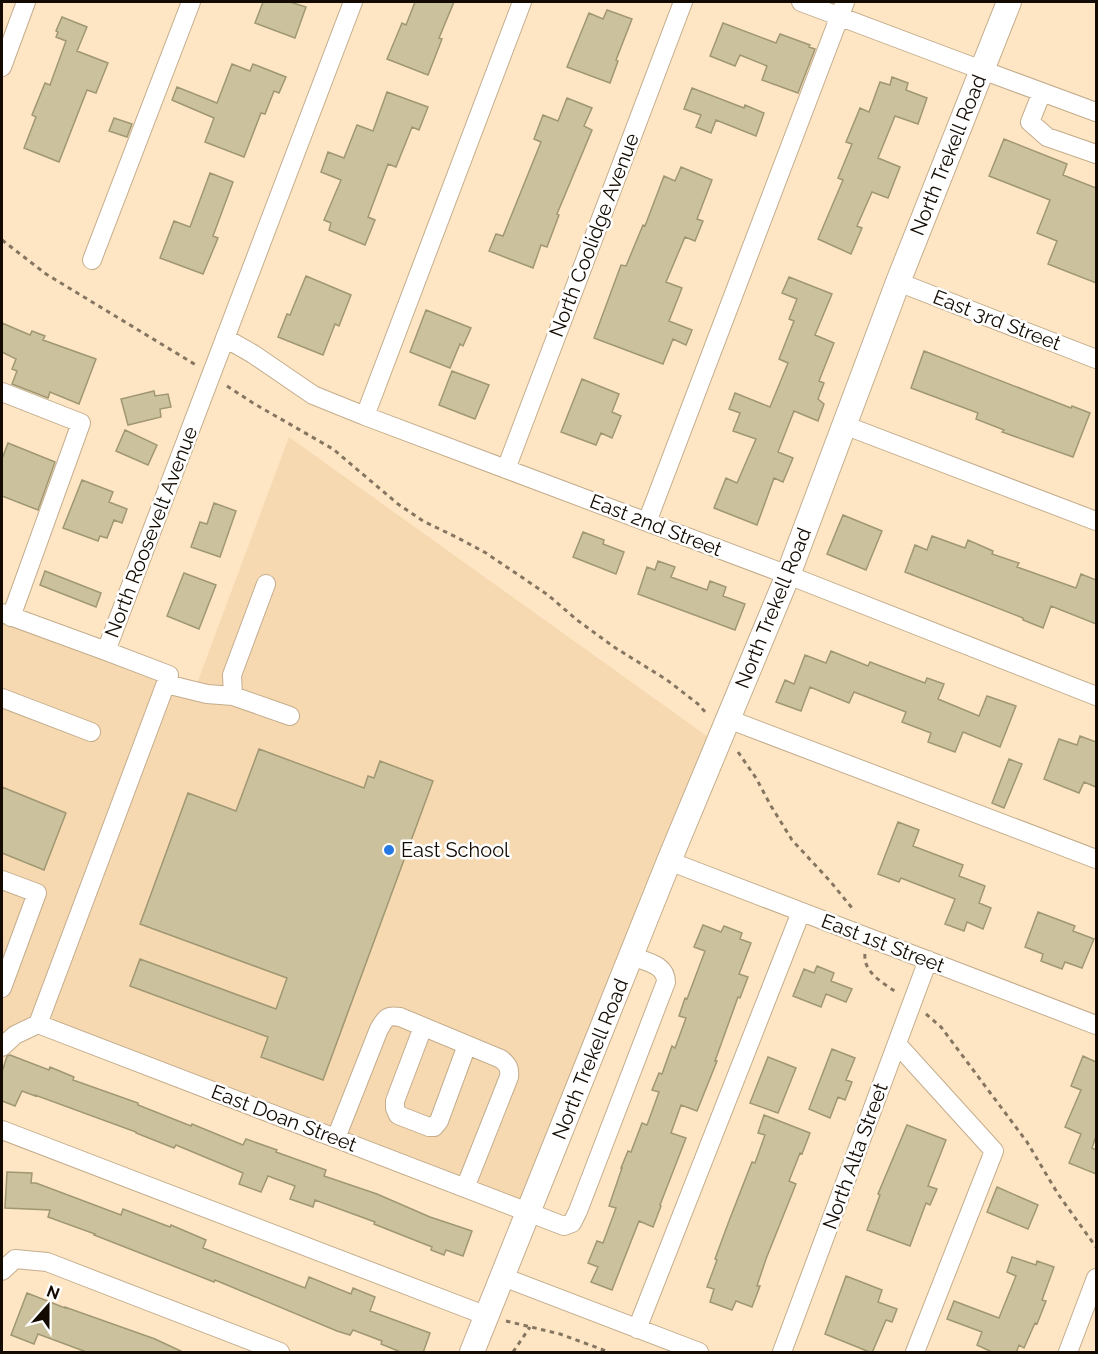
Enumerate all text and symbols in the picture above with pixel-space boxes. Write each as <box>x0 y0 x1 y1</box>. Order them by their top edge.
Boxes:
street label: North Trekell Road <box>905 71 991 239</box>
street label: North Coolidge Avenue <box>544 130 644 340</box>
street label: East 3rd Street <box>930 285 1065 355</box>
street label: North Roosevelt Avenue <box>100 423 202 641</box>
street label: East 2nd Street <box>587 489 726 561</box>
street label: North Trekell Road <box>730 524 816 692</box>
place label: East School <box>401 838 510 862</box>
marker: East School <box>382 843 396 857</box>
street label: East 1st Street <box>818 909 948 978</box>
street label: North Trekell Road <box>547 975 633 1143</box>
street label: East Doan Street <box>208 1079 360 1157</box>
street label: North Alta Street <box>817 1079 893 1233</box>
north arrow <box>18 1276 78 1336</box>
text: N <box>44 1281 62 1304</box>

